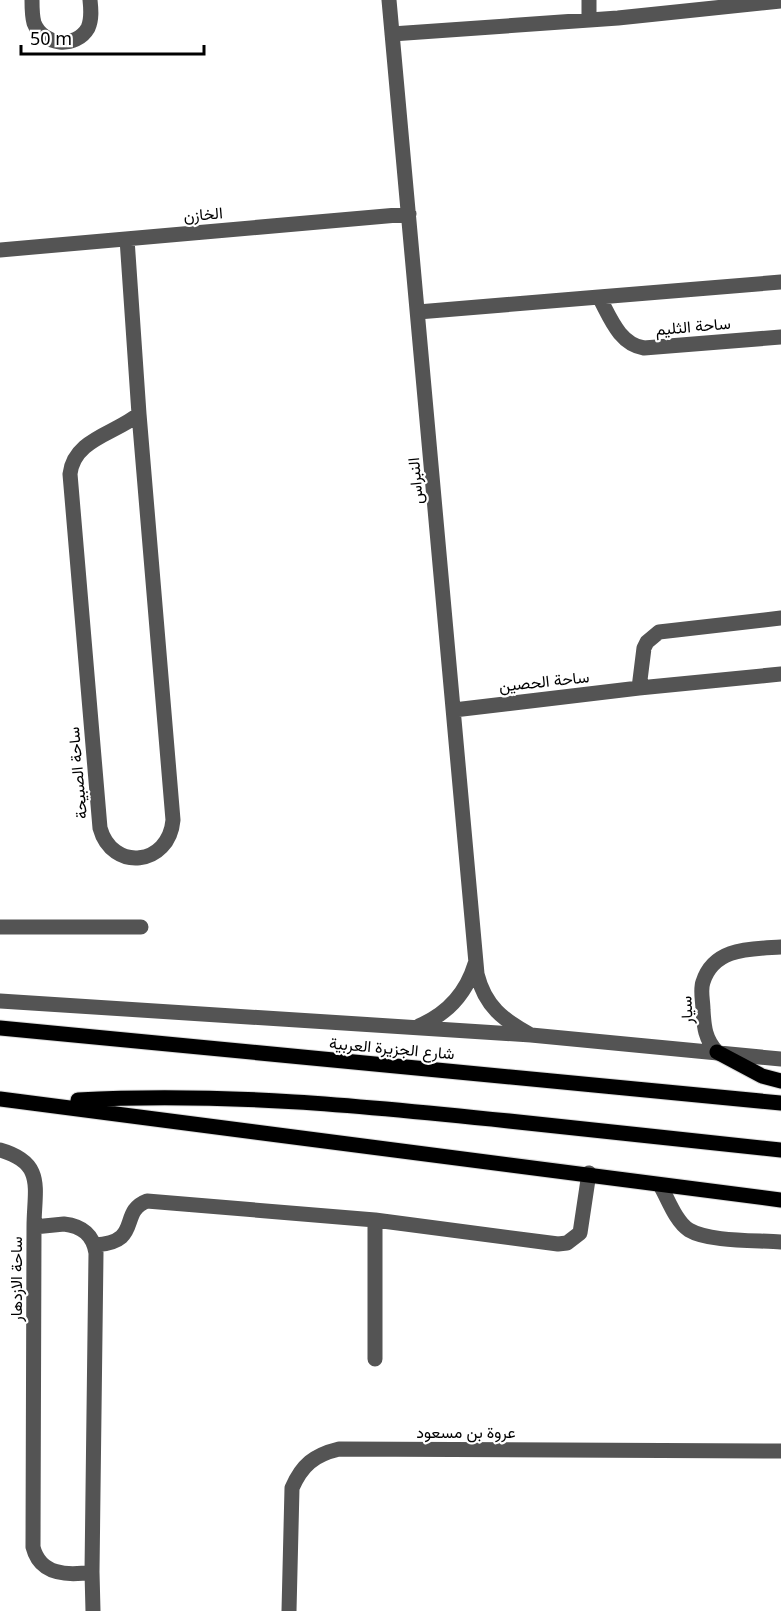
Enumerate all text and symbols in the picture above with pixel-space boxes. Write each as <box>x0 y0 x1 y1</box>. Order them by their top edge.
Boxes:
scale bar <box>21 18 204 56</box>
text: 50 m <box>30 26 72 50</box>
street label: الخازن <box>182 201 224 227</box>
street label: ساحة الثليم <box>654 312 732 340</box>
street label: النبراس <box>402 457 428 505</box>
street label: ساحة الحصين <box>498 665 590 697</box>
street label: ساحة الصبيحة <box>62 726 92 820</box>
street label: سيار <box>674 995 698 1026</box>
street label: شارع الجزيرة العربية <box>328 1032 456 1065</box>
street label: ساحة الازدهار <box>5 1236 27 1323</box>
street label: عروة بن مسعود <box>416 1421 516 1443</box>

